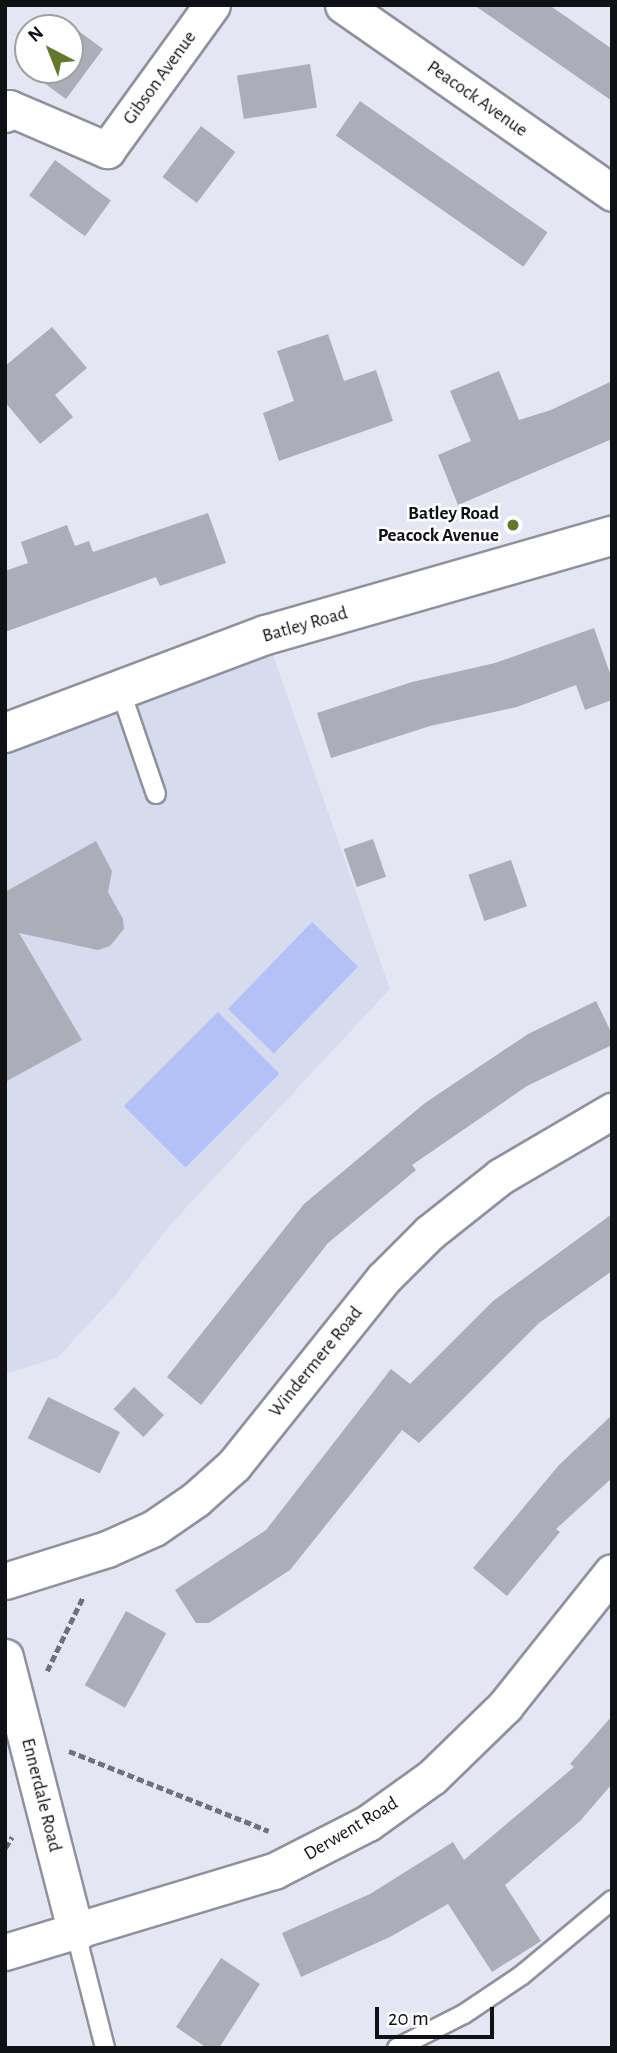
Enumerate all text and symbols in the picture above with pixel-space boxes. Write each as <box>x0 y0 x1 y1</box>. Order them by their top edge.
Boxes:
north arrow <box>14 14 84 84</box>
text: N <box>25 23 47 46</box>
street label: Gibson Avenue <box>118 27 202 129</box>
street label: Peacock Avenue <box>422 56 532 142</box>
place label: Batley Road Peacock Avenue <box>378 503 499 547</box>
marker: Batley Road Peacock Avenue <box>505 517 521 533</box>
street label: Batley Road <box>260 602 350 648</box>
street label: Windermere Road <box>264 1302 368 1422</box>
street label: Ennerdale Road <box>16 1736 66 1854</box>
street label: Derwent Road <box>300 1792 402 1866</box>
scale bar <box>379 1994 498 2038</box>
text: 20 m <box>388 2008 429 2029</box>

